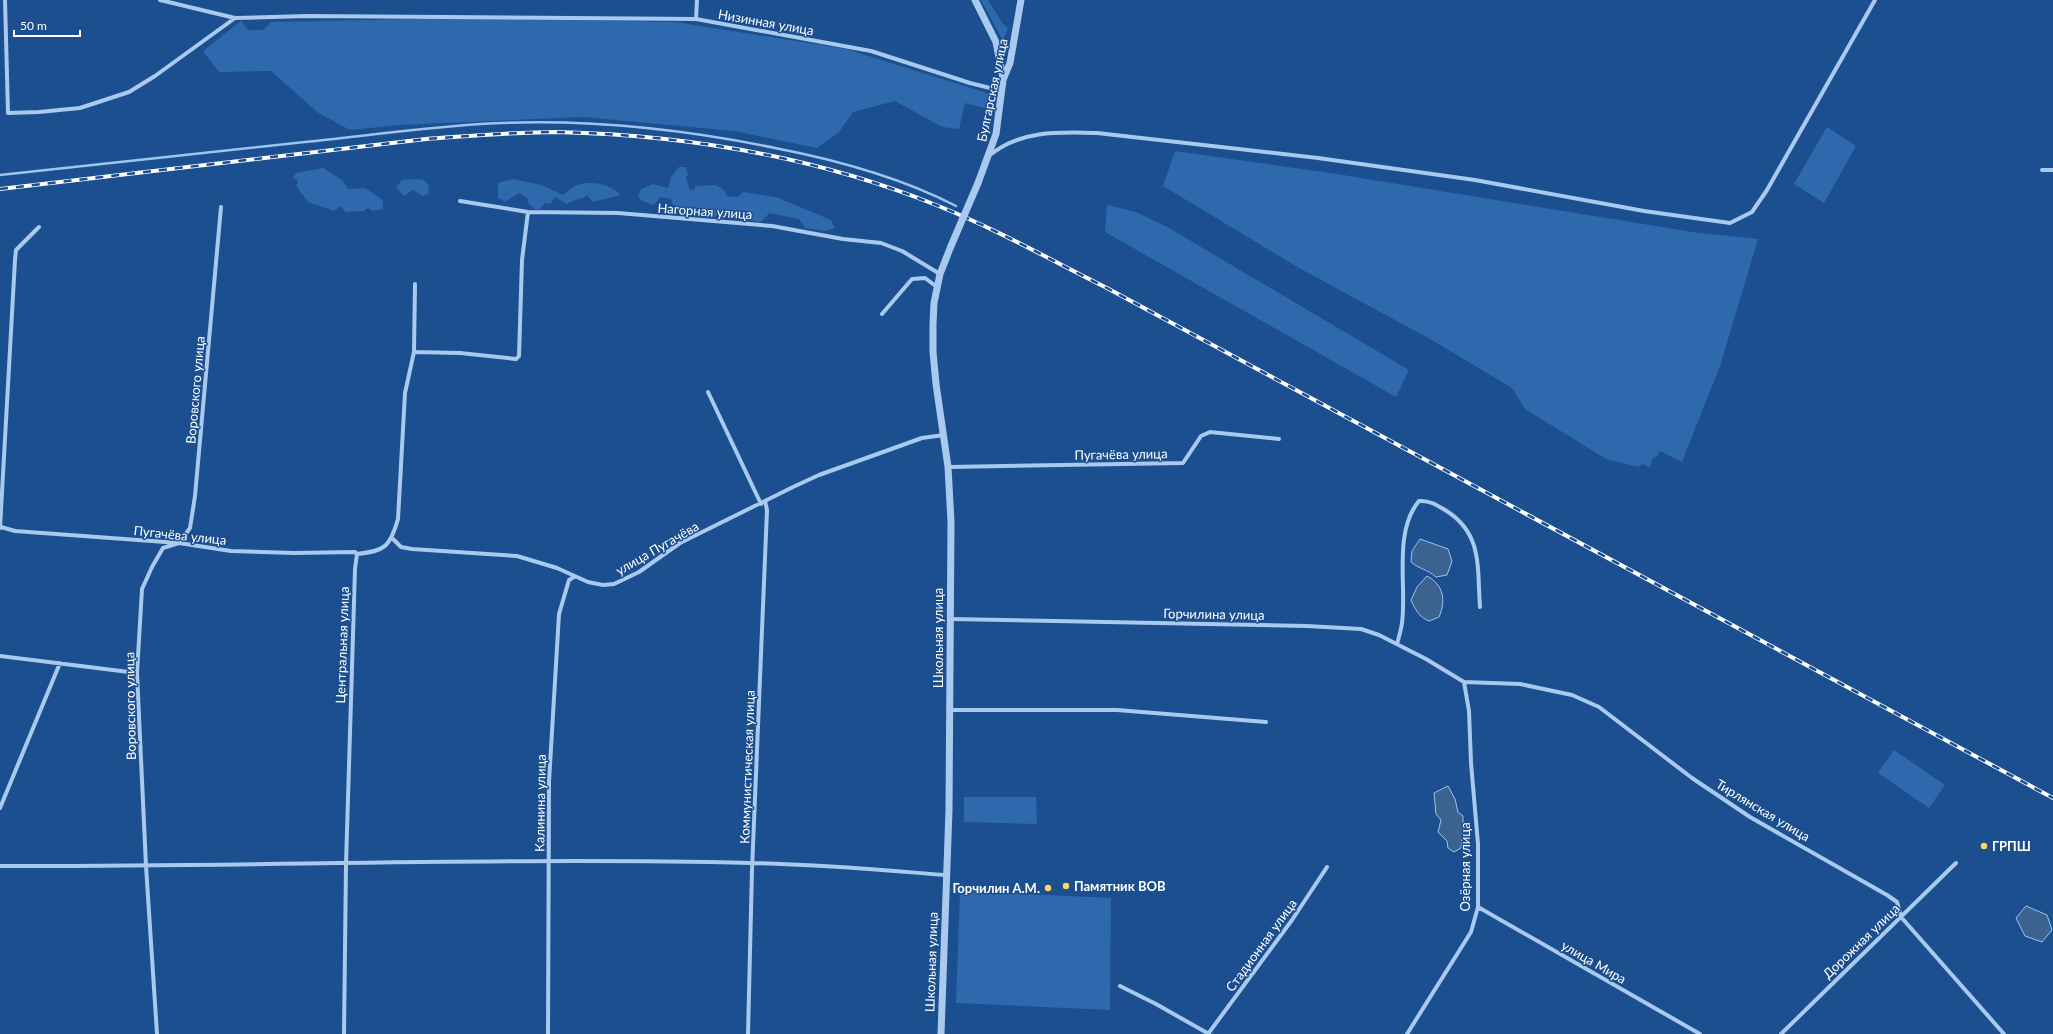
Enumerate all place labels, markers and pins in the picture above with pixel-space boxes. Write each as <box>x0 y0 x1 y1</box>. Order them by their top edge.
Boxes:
place label: ГРПШ <box>1992 838 2031 854</box>
marker: ГРПШ <box>1979 841 1989 851</box>
place label: Памятник ВОВ <box>1074 878 1166 894</box>
place label: Горчилин А.М. <box>953 880 1040 896</box>
marker: Памятник ВОВ <box>1061 881 1071 891</box>
marker: Горчилин А.М. <box>1043 883 1053 893</box>

